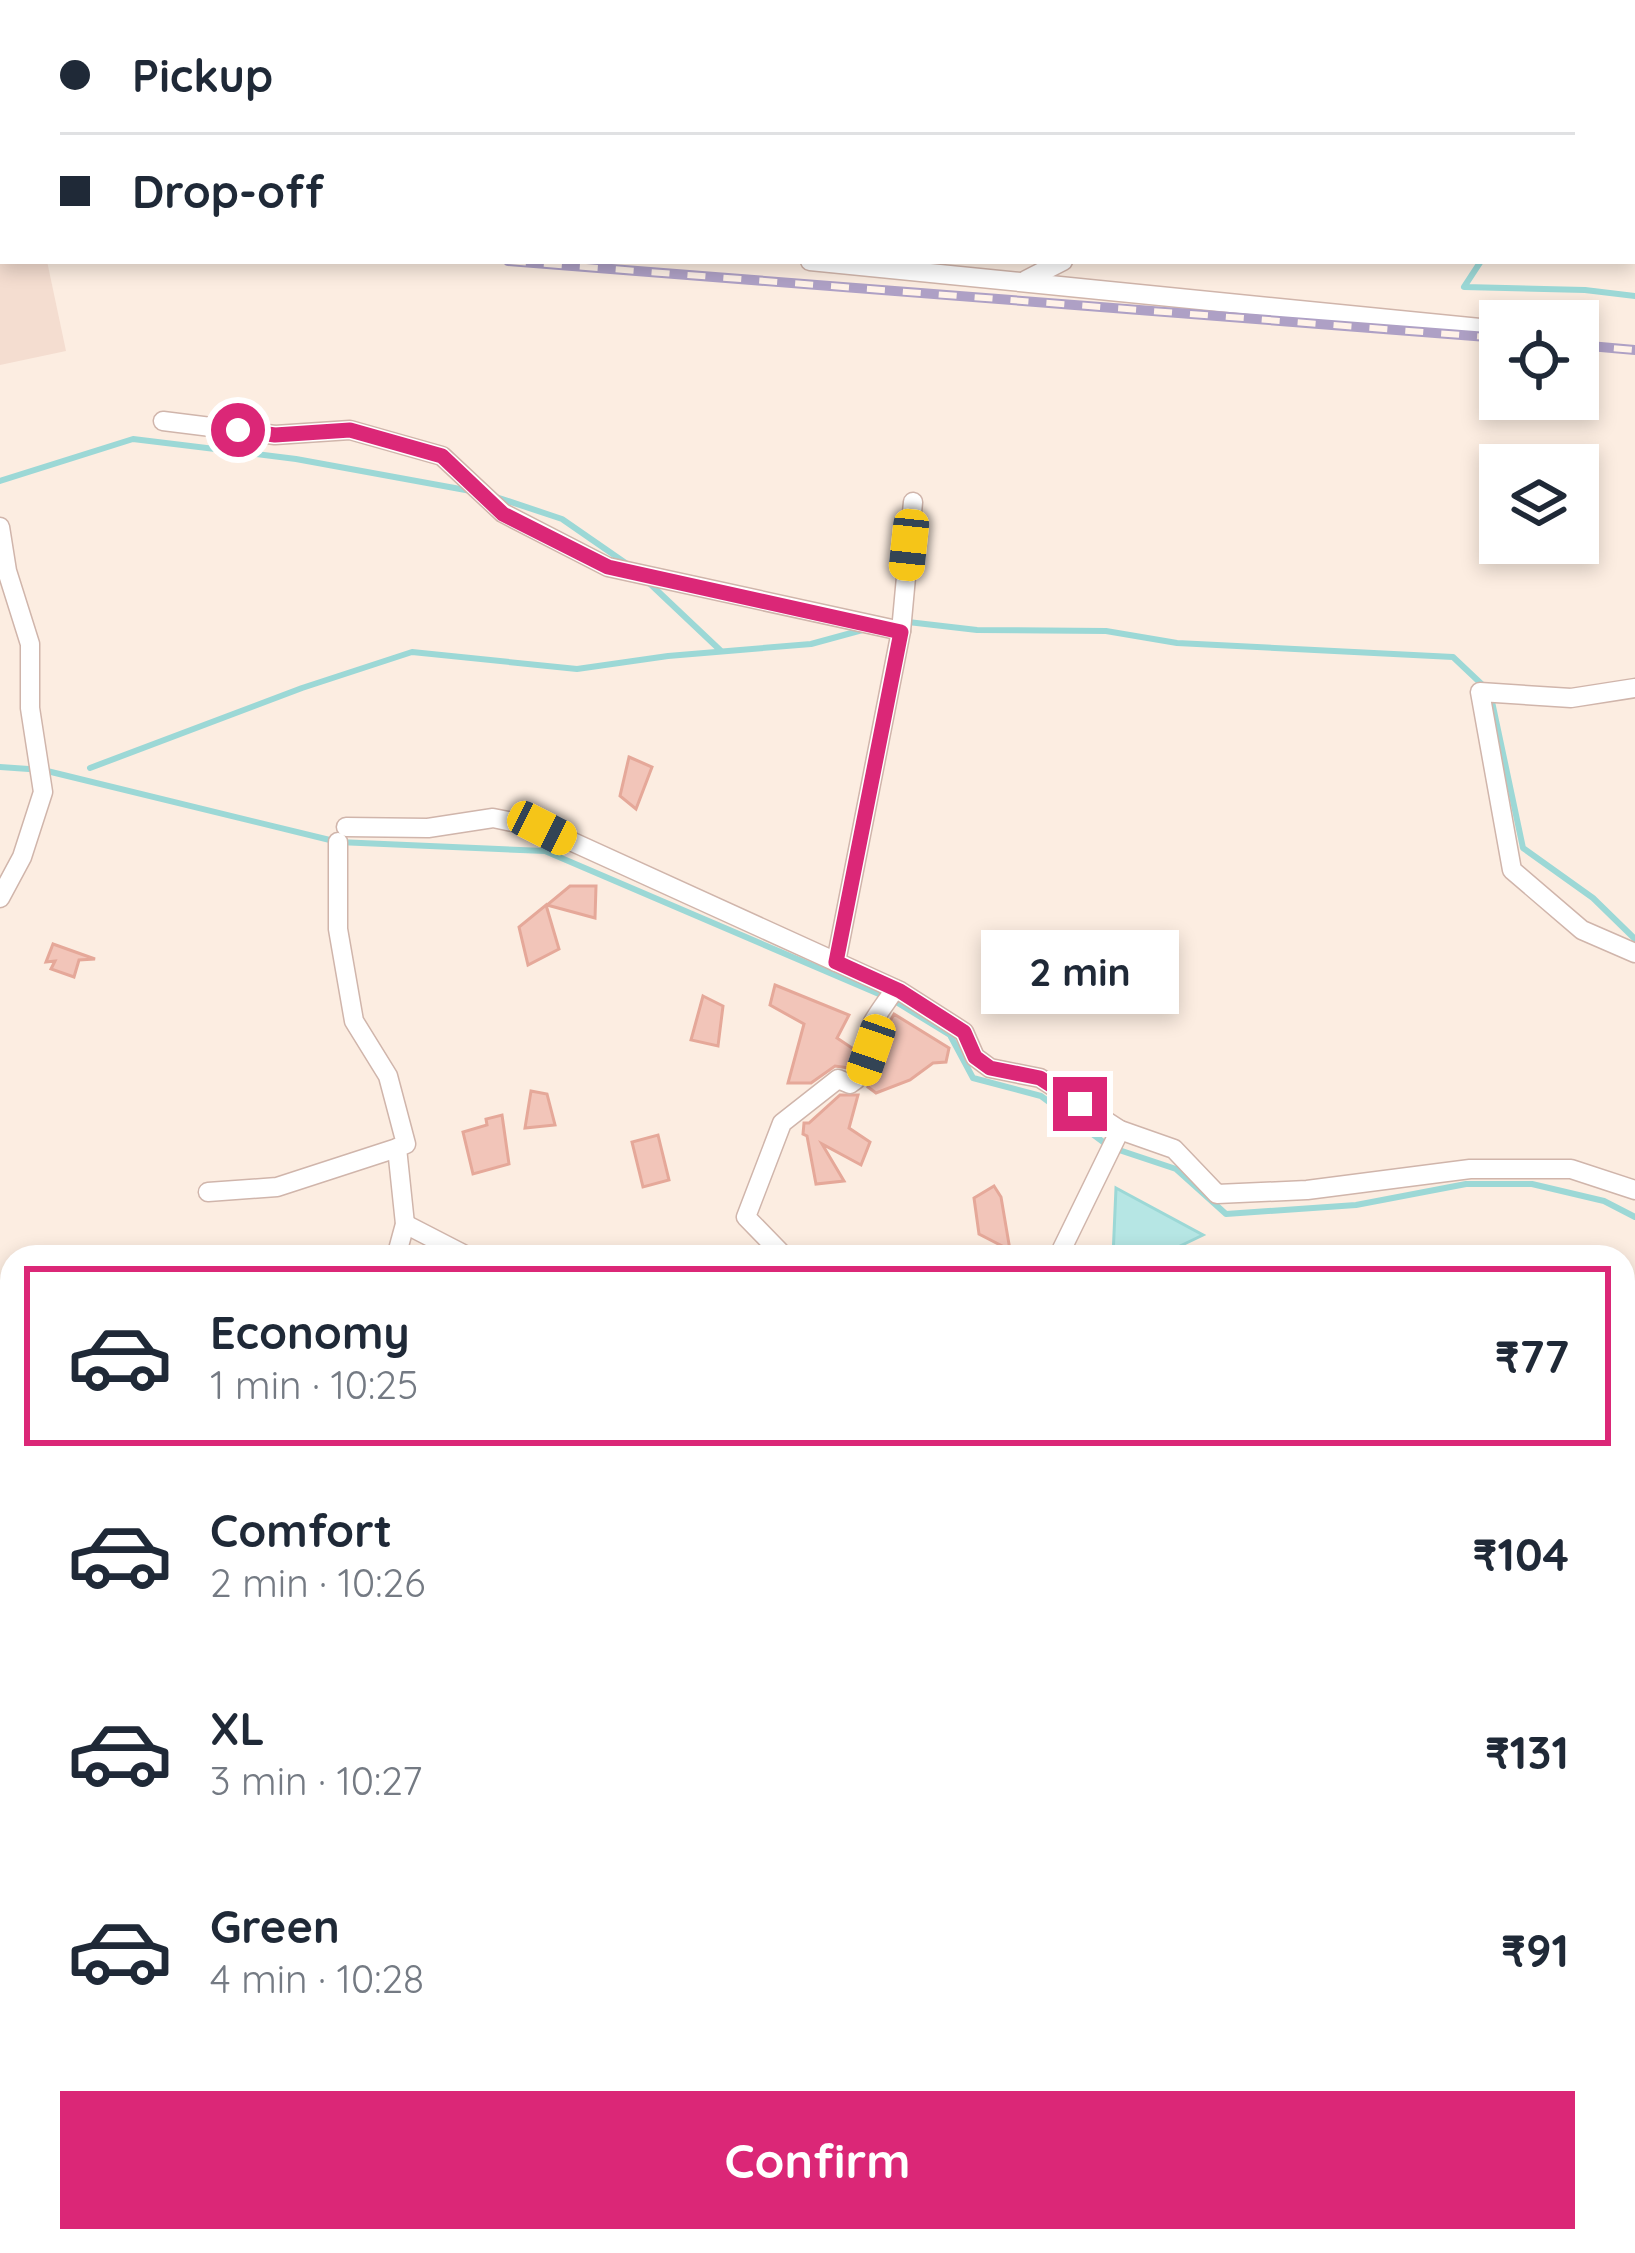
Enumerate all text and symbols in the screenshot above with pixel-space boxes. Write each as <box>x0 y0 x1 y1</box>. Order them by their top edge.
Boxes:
text: Pickup <box>132 47 273 103</box>
text: Drop-off <box>132 163 324 219</box>
map controls <box>1479 300 1599 564</box>
button: locate <box>1479 300 1599 420</box>
route start <box>211 403 265 457</box>
button: layers <box>1479 444 1599 564</box>
car <box>887 507 931 583</box>
car <box>502 796 582 860</box>
callout: 2 min <box>981 930 1179 1014</box>
text: 2 min <box>1029 947 1131 996</box>
car <box>842 1010 900 1090</box>
route end <box>1053 1077 1107 1131</box>
icon: car <box>66 1302 174 1410</box>
text: Economy <box>210 1304 410 1360</box>
text: ₹77 <box>1495 1328 1569 1384</box>
text: 1 min · 10:25 <box>210 1360 418 1409</box>
icon: car <box>66 1500 174 1608</box>
text: Comfort <box>210 1502 392 1558</box>
text: ₹104 <box>1473 1526 1569 1582</box>
text: 2 min · 10:26 <box>210 1558 425 1607</box>
icon: car <box>66 1698 174 1806</box>
text: XL <box>210 1700 265 1756</box>
text: ₹131 <box>1485 1724 1569 1780</box>
text: 3 min · 10:27 <box>210 1756 422 1805</box>
icon: car <box>66 1896 174 2004</box>
text: Green <box>210 1898 340 1954</box>
text: ₹91 <box>1501 1922 1569 1978</box>
text: 4 min · 10:28 <box>210 1954 424 2003</box>
button: Confirm <box>60 2091 1575 2229</box>

